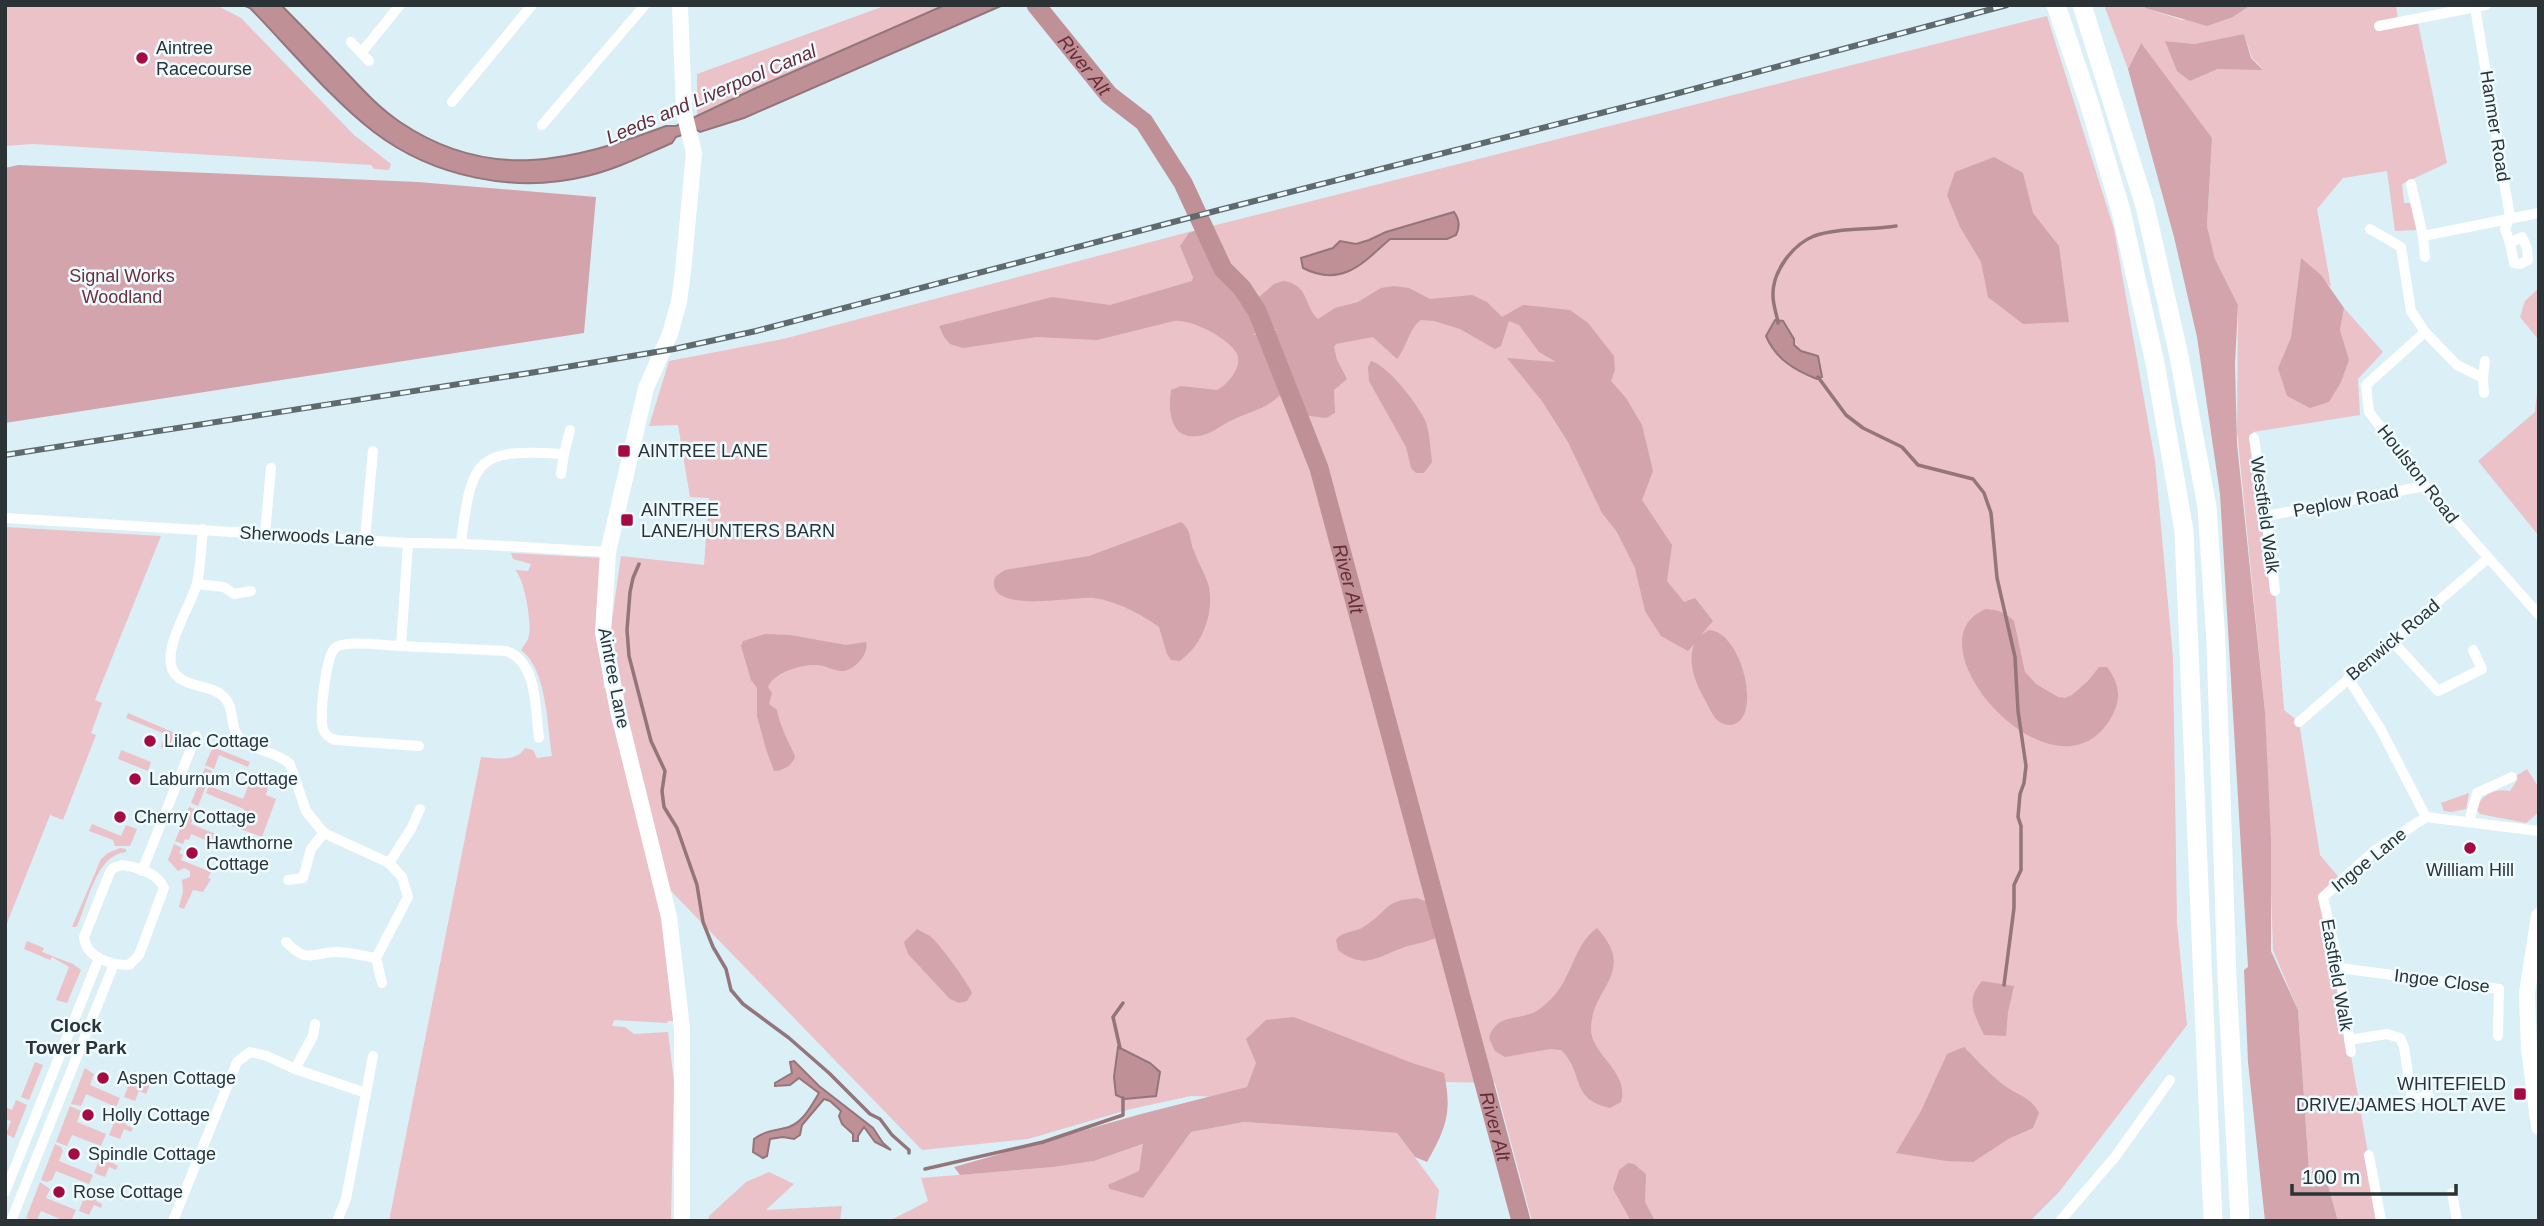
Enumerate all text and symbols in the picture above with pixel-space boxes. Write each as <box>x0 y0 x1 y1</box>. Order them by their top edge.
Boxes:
water label: River Alt <box>1054 31 1116 100</box>
place label: Aintree Racecourse <box>156 38 252 79</box>
water label: Leeds and Liverpool Canal <box>603 40 820 148</box>
marker: Aintree Racecourse <box>134 50 150 66</box>
street label: Hanmer Road <box>2476 69 2514 183</box>
park label: Signal Works Woodland <box>69 266 175 307</box>
street label: Houlston Road <box>2373 421 2463 527</box>
place label: AINTREE LANE <box>638 441 768 461</box>
marker: AINTREE LANE <box>616 443 632 459</box>
street label: Westfield Walk <box>2247 455 2283 576</box>
street label: Peplow Road <box>2292 481 2400 521</box>
place label: AINTREE LANE/HUNTERS BARN <box>641 500 835 541</box>
marker: AINTREE LANE/HUNTERS BARN <box>619 512 635 528</box>
street label: Sherwoods Lane <box>239 522 375 550</box>
water label: River Alt <box>1329 542 1368 616</box>
street label: Benwick Road <box>2343 595 2443 685</box>
street label: Aintree Lane <box>594 626 634 730</box>
place label: Lilac Cottage <box>164 731 269 751</box>
marker: Lilac Cottage <box>142 733 158 749</box>
place label: Laburnum Cottage <box>149 769 298 789</box>
marker: Laburnum Cottage <box>127 771 143 787</box>
place label: Cherry Cottage <box>134 807 256 827</box>
marker: Cherry Cottage <box>112 809 128 825</box>
street label: Ingoe Lane <box>2328 824 2410 896</box>
place label: Hawthorne Cottage <box>206 833 293 874</box>
marker: William Hill <box>2462 840 2478 856</box>
marker: Hawthorne Cottage <box>184 845 200 861</box>
place label: William Hill <box>2426 860 2514 880</box>
street label: Eastfield Walk <box>2317 917 2357 1034</box>
street label: Ingoe Close <box>2393 965 2491 997</box>
district label: Clock Tower Park <box>25 1015 127 1058</box>
place label: Aspen Cottage <box>117 1068 236 1088</box>
marker: Aspen Cottage <box>95 1070 111 1086</box>
place label: WHITEFIELD DRIVE/JAMES HOLT AVE <box>2296 1074 2506 1115</box>
marker: WHITEFIELD DRIVE/JAMES HOLT AVE <box>2512 1086 2528 1102</box>
water label: River Alt <box>1476 1089 1515 1164</box>
place label: Holly Cottage <box>102 1105 210 1125</box>
marker: Holly Cottage <box>80 1107 96 1123</box>
place label: Spindle Cottage <box>88 1144 216 1164</box>
marker: Spindle Cottage <box>66 1146 82 1162</box>
scale bar <box>2292 1152 2456 1196</box>
text: 100 m <box>2302 1165 2360 1188</box>
place label: Rose Cottage <box>73 1182 183 1202</box>
marker: Rose Cottage <box>51 1184 67 1200</box>

